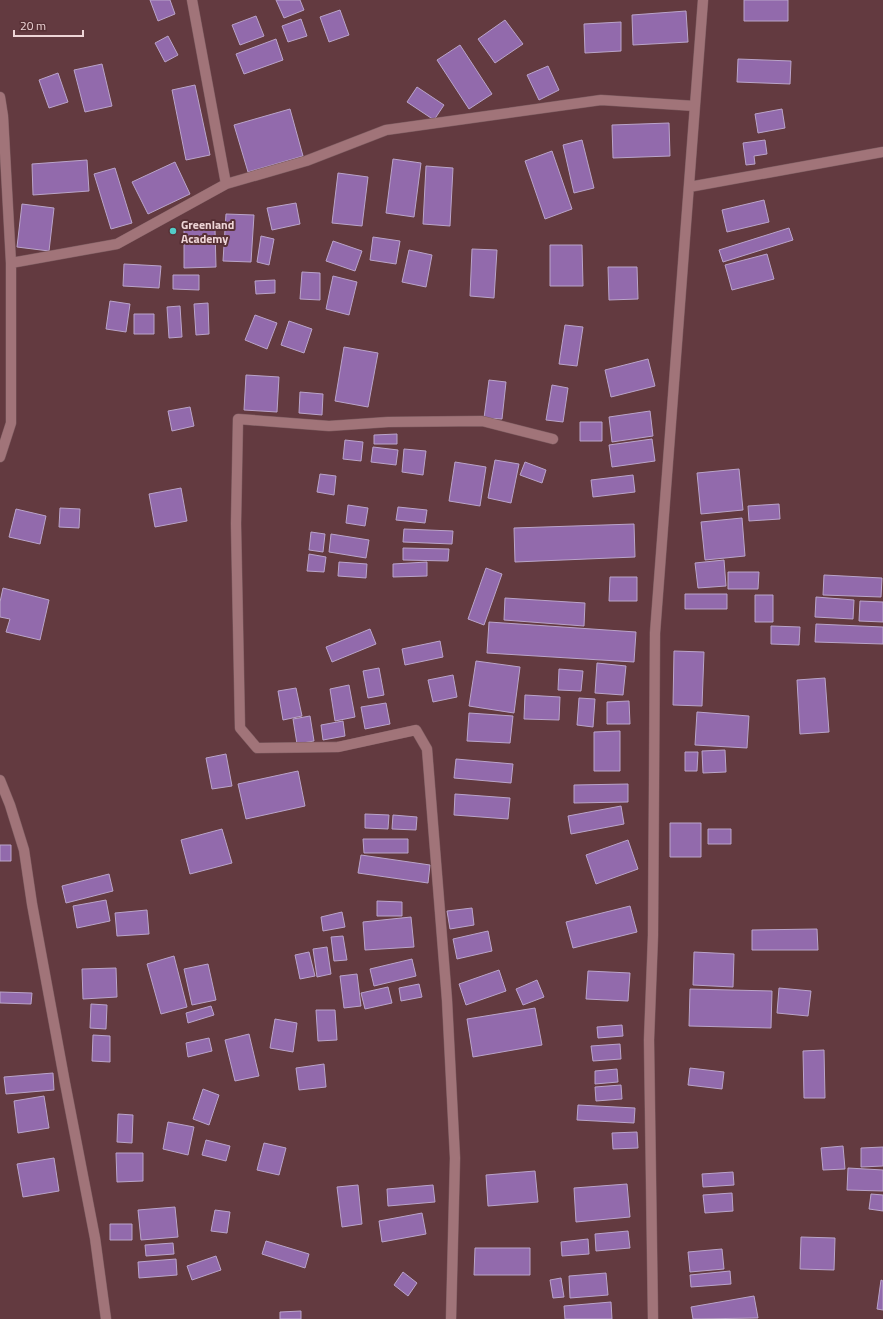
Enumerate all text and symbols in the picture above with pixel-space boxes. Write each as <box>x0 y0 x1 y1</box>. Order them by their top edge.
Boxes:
scale bar <box>14 12 83 38</box>
text: 20 m <box>20 16 46 35</box>
place label: Greenland Academy <box>181 215 234 248</box>
marker: Greenland Academy <box>168 226 178 236</box>

